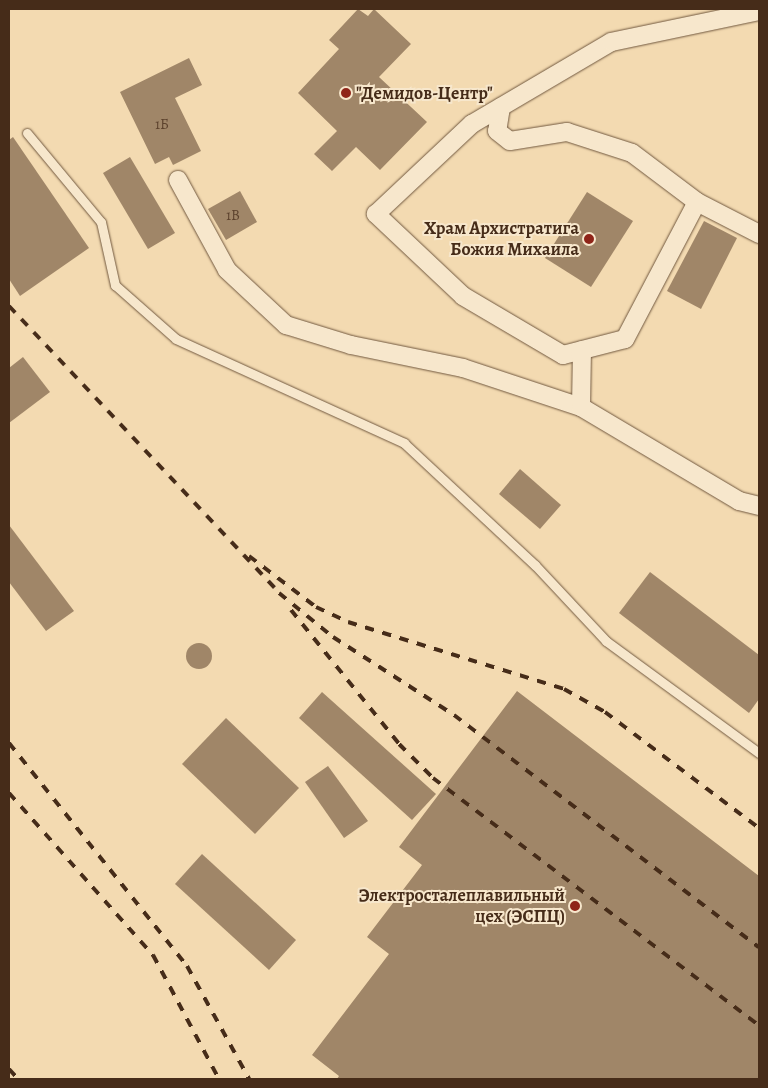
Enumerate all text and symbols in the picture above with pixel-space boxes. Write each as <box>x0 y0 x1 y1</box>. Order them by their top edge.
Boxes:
place label: "Демидов-Центр" <box>356 82 493 104</box>
marker: "Демидов-Центр" <box>340 87 352 99</box>
house number: 1Б <box>155 116 169 134</box>
house number: 1В <box>226 207 240 225</box>
place label: Храм Архистратига Божия Михаила <box>424 218 579 260</box>
marker: Храм Архистратига Божия Михаила <box>583 233 595 245</box>
place label: Электросталеплавильный цех (ЭСПЦ) <box>358 885 565 928</box>
marker: Электросталеплавильный цех (ЭСПЦ) <box>569 900 581 912</box>

